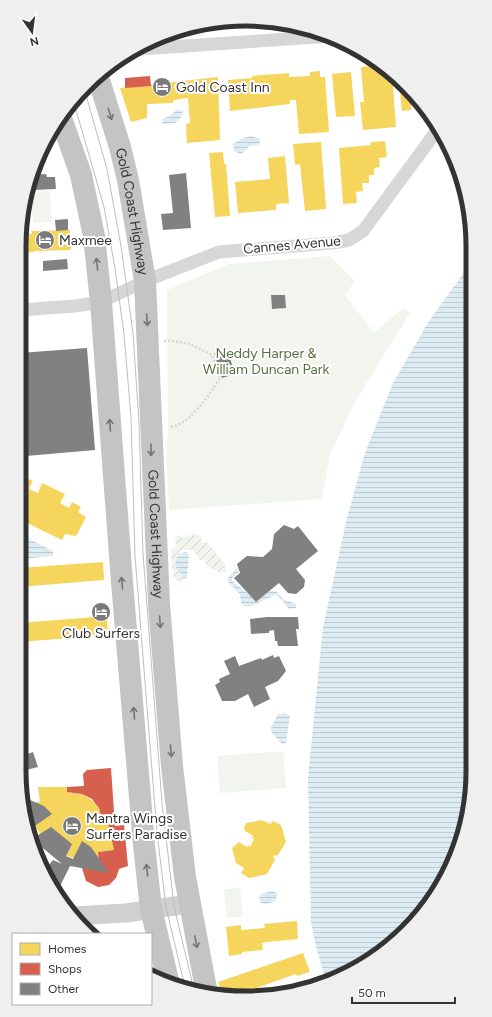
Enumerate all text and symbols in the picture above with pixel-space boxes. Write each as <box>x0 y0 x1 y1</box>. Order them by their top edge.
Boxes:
north arrow <box>12 12 52 52</box>
text: N <box>29 34 40 49</box>
hotel icon: Gold Coast Inn <box>151 76 173 98</box>
place label: Gold Coast Inn <box>176 79 270 96</box>
one-way arrow <box>107 108 114 121</box>
street label: Gold Coast Highway <box>112 146 152 277</box>
hotel icon: Maxmee <box>34 229 56 251</box>
place label: Maxmee <box>59 232 112 249</box>
street label: Cannes Avenue <box>243 232 342 258</box>
one-way arrow <box>93 258 101 271</box>
one-way arrow <box>144 313 151 326</box>
park label: Neddy Harper & William Duncan Park <box>203 345 329 378</box>
one-way arrow <box>107 419 114 432</box>
one-way arrow <box>148 443 155 456</box>
street label: Gold Coast Highway <box>145 469 167 600</box>
one-way arrow <box>118 577 126 590</box>
hotel icon: Club Surfers <box>90 601 112 623</box>
one-way arrow <box>157 615 164 628</box>
place label: Club Surfers <box>62 625 140 642</box>
one-way arrow <box>130 707 137 720</box>
one-way arrow <box>167 744 174 757</box>
place label: Mantra Wings Surfers Paradise <box>86 810 188 843</box>
hotel icon: Mantra Wings Surfers Paradise <box>61 815 83 837</box>
one-way arrow <box>143 864 151 877</box>
legend <box>12 933 152 1005</box>
one-way arrow <box>193 935 201 948</box>
text: Homes <box>48 942 87 956</box>
text: Shops <box>48 962 82 976</box>
scale bar <box>352 979 455 1005</box>
text: Other <box>48 982 79 996</box>
text: 50 m <box>358 986 386 1000</box>

